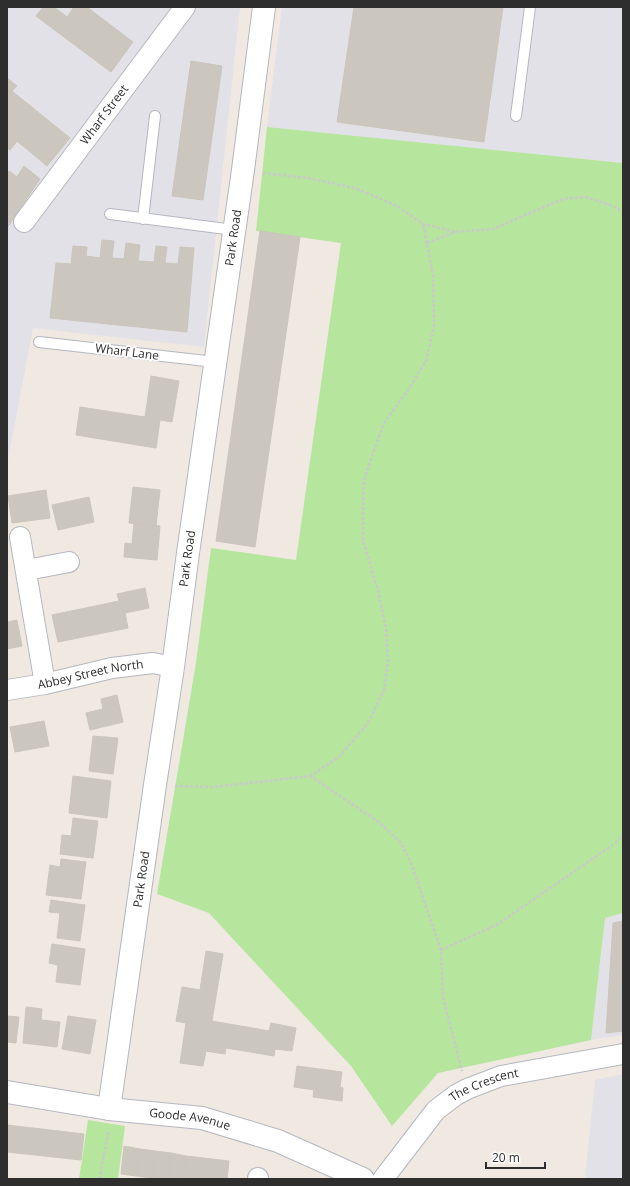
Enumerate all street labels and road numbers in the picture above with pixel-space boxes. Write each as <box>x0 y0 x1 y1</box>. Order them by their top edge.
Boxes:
street label: Wharf Street <box>76 81 132 148</box>
street label: Park Road <box>220 208 245 267</box>
street label: Wharf Lane <box>94 339 160 364</box>
street label: Park Road <box>175 529 199 588</box>
street label: Abbey Street North <box>36 655 144 693</box>
street label: Park Road <box>129 850 154 909</box>
street label: The Crescent <box>445 1064 520 1105</box>
street label: Goode Avenue <box>149 1104 233 1134</box>

